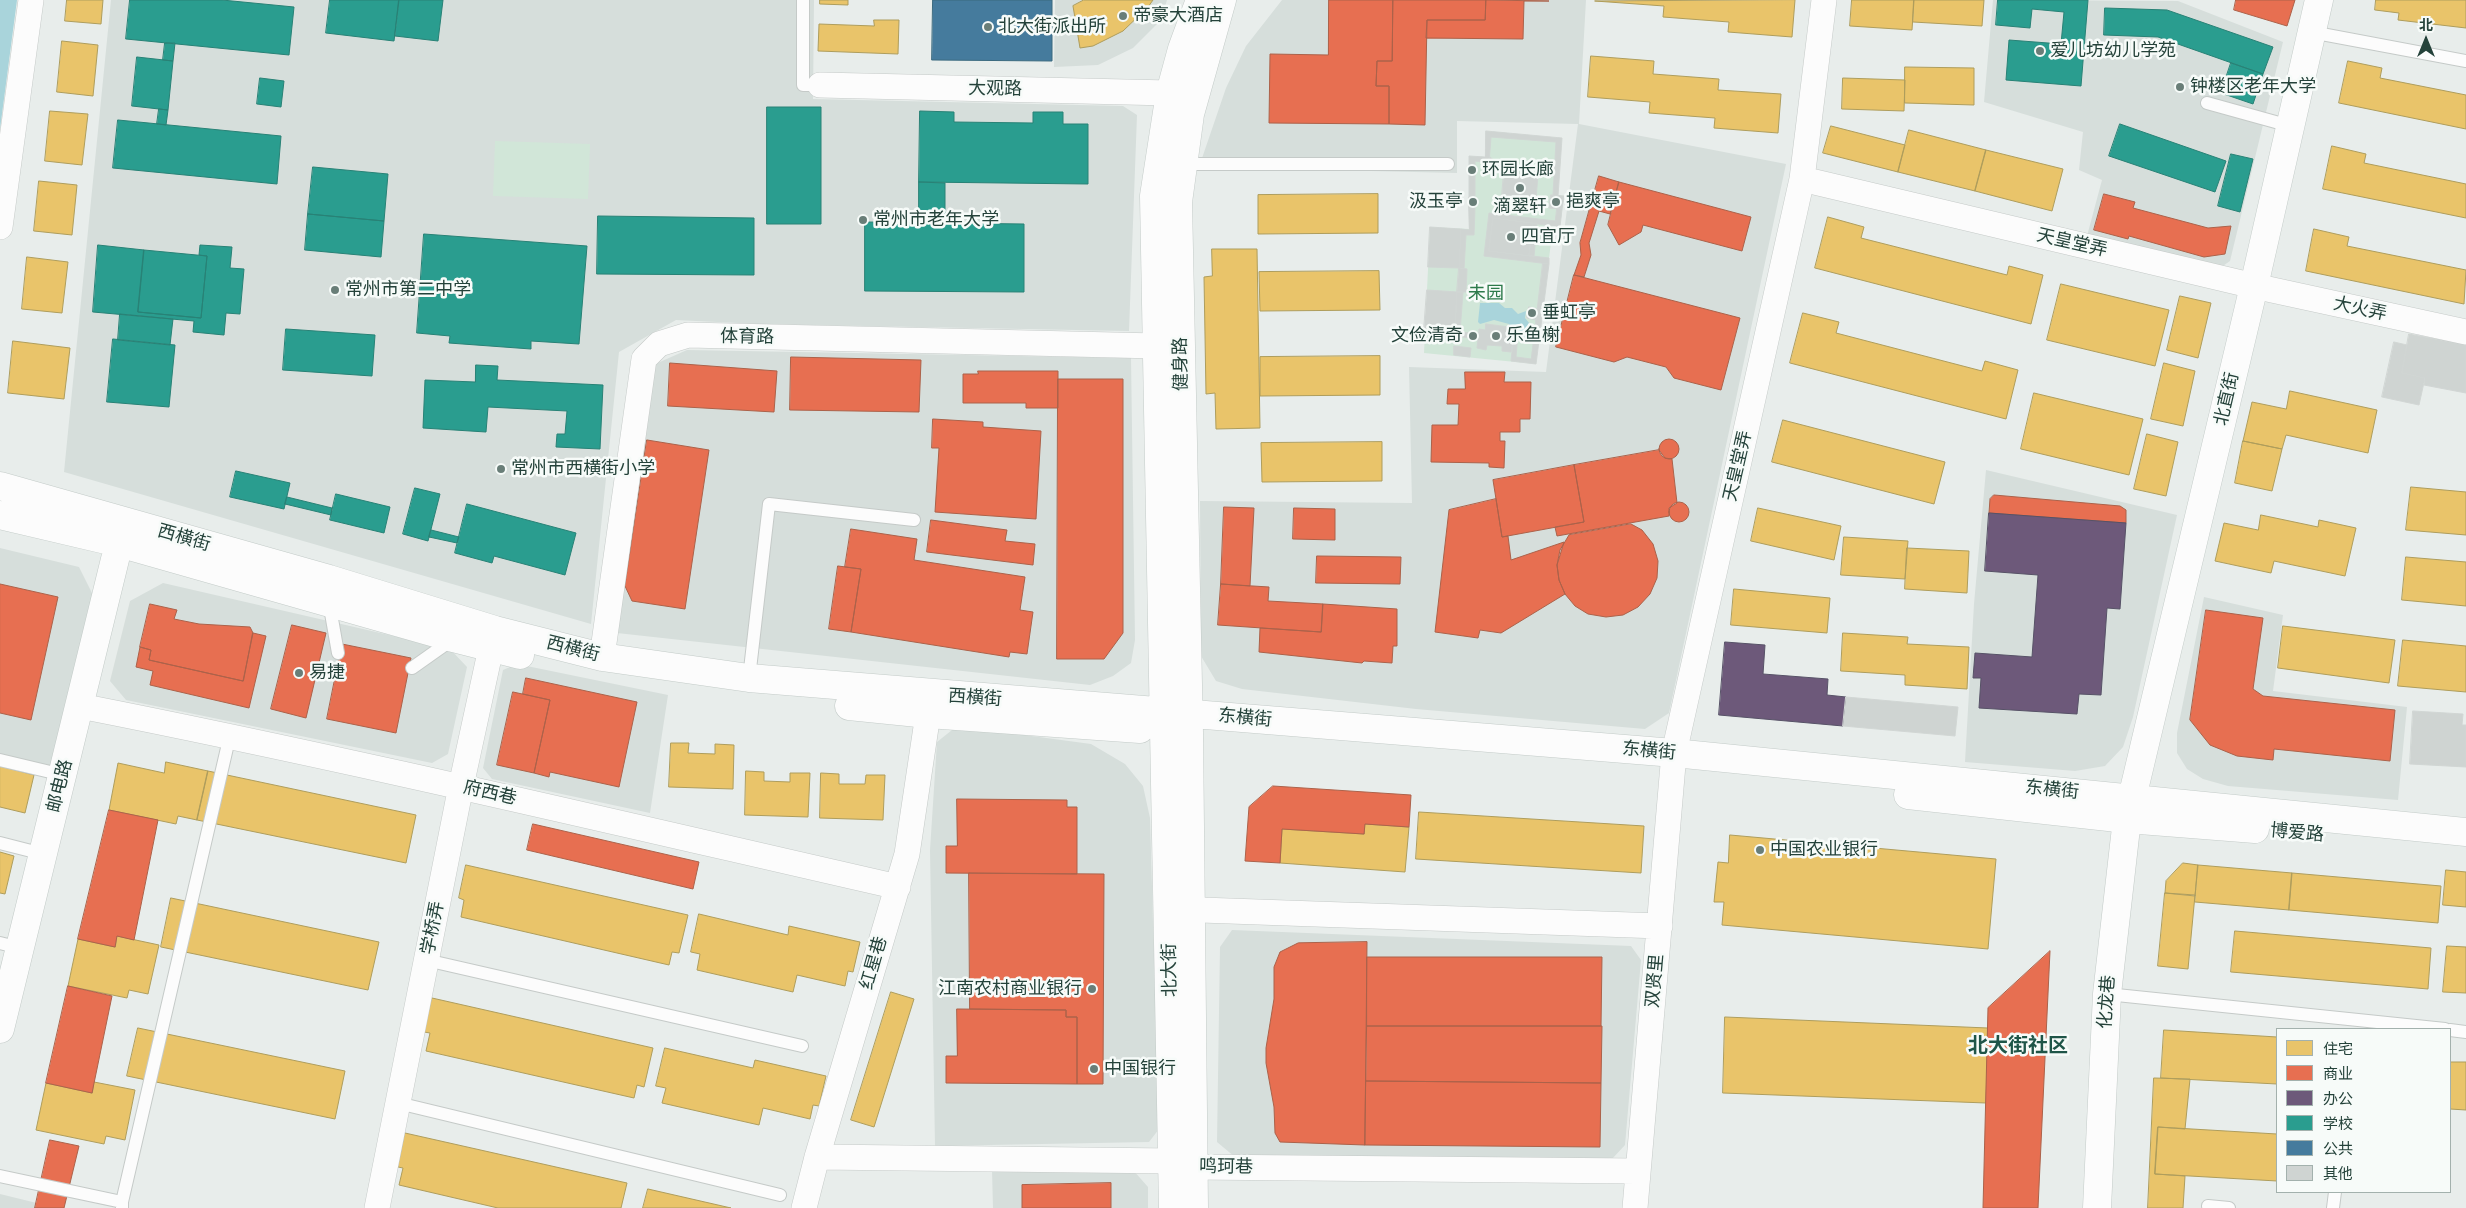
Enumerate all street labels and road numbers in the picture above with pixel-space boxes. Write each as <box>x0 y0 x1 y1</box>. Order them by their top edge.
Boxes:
street label: 大观路 <box>968 78 1022 100</box>
street label: 天皇堂弄 <box>2034 224 2110 262</box>
street label: 大火弄 <box>2331 293 2389 325</box>
street label: 体育路 <box>720 326 774 348</box>
street label: 健身路 <box>1170 337 1192 391</box>
street label: 北直街 <box>2210 370 2244 428</box>
street label: 天皇堂弄 <box>1719 428 1757 504</box>
street label: 西横街 <box>155 520 213 556</box>
street label: 西横街 <box>544 632 602 666</box>
street label: 西横街 <box>947 685 1003 711</box>
street label: 东横街 <box>1217 705 1273 731</box>
street label: 东横街 <box>1621 738 1677 764</box>
street label: 邮电路 <box>43 757 77 815</box>
street label: 府西巷 <box>461 776 519 810</box>
street label: 东横街 <box>2024 776 2080 804</box>
street label: 博爱路 <box>2269 820 2325 846</box>
street label: 学桥弄 <box>417 899 449 957</box>
street label: 红星巷 <box>856 934 892 992</box>
street label: 北大街 <box>1159 943 1181 997</box>
street label: 双贤里 <box>1642 953 1668 1009</box>
street label: 化龙巷 <box>2094 974 2120 1030</box>
street label: 鸣珂巷 <box>1199 1156 1253 1178</box>

